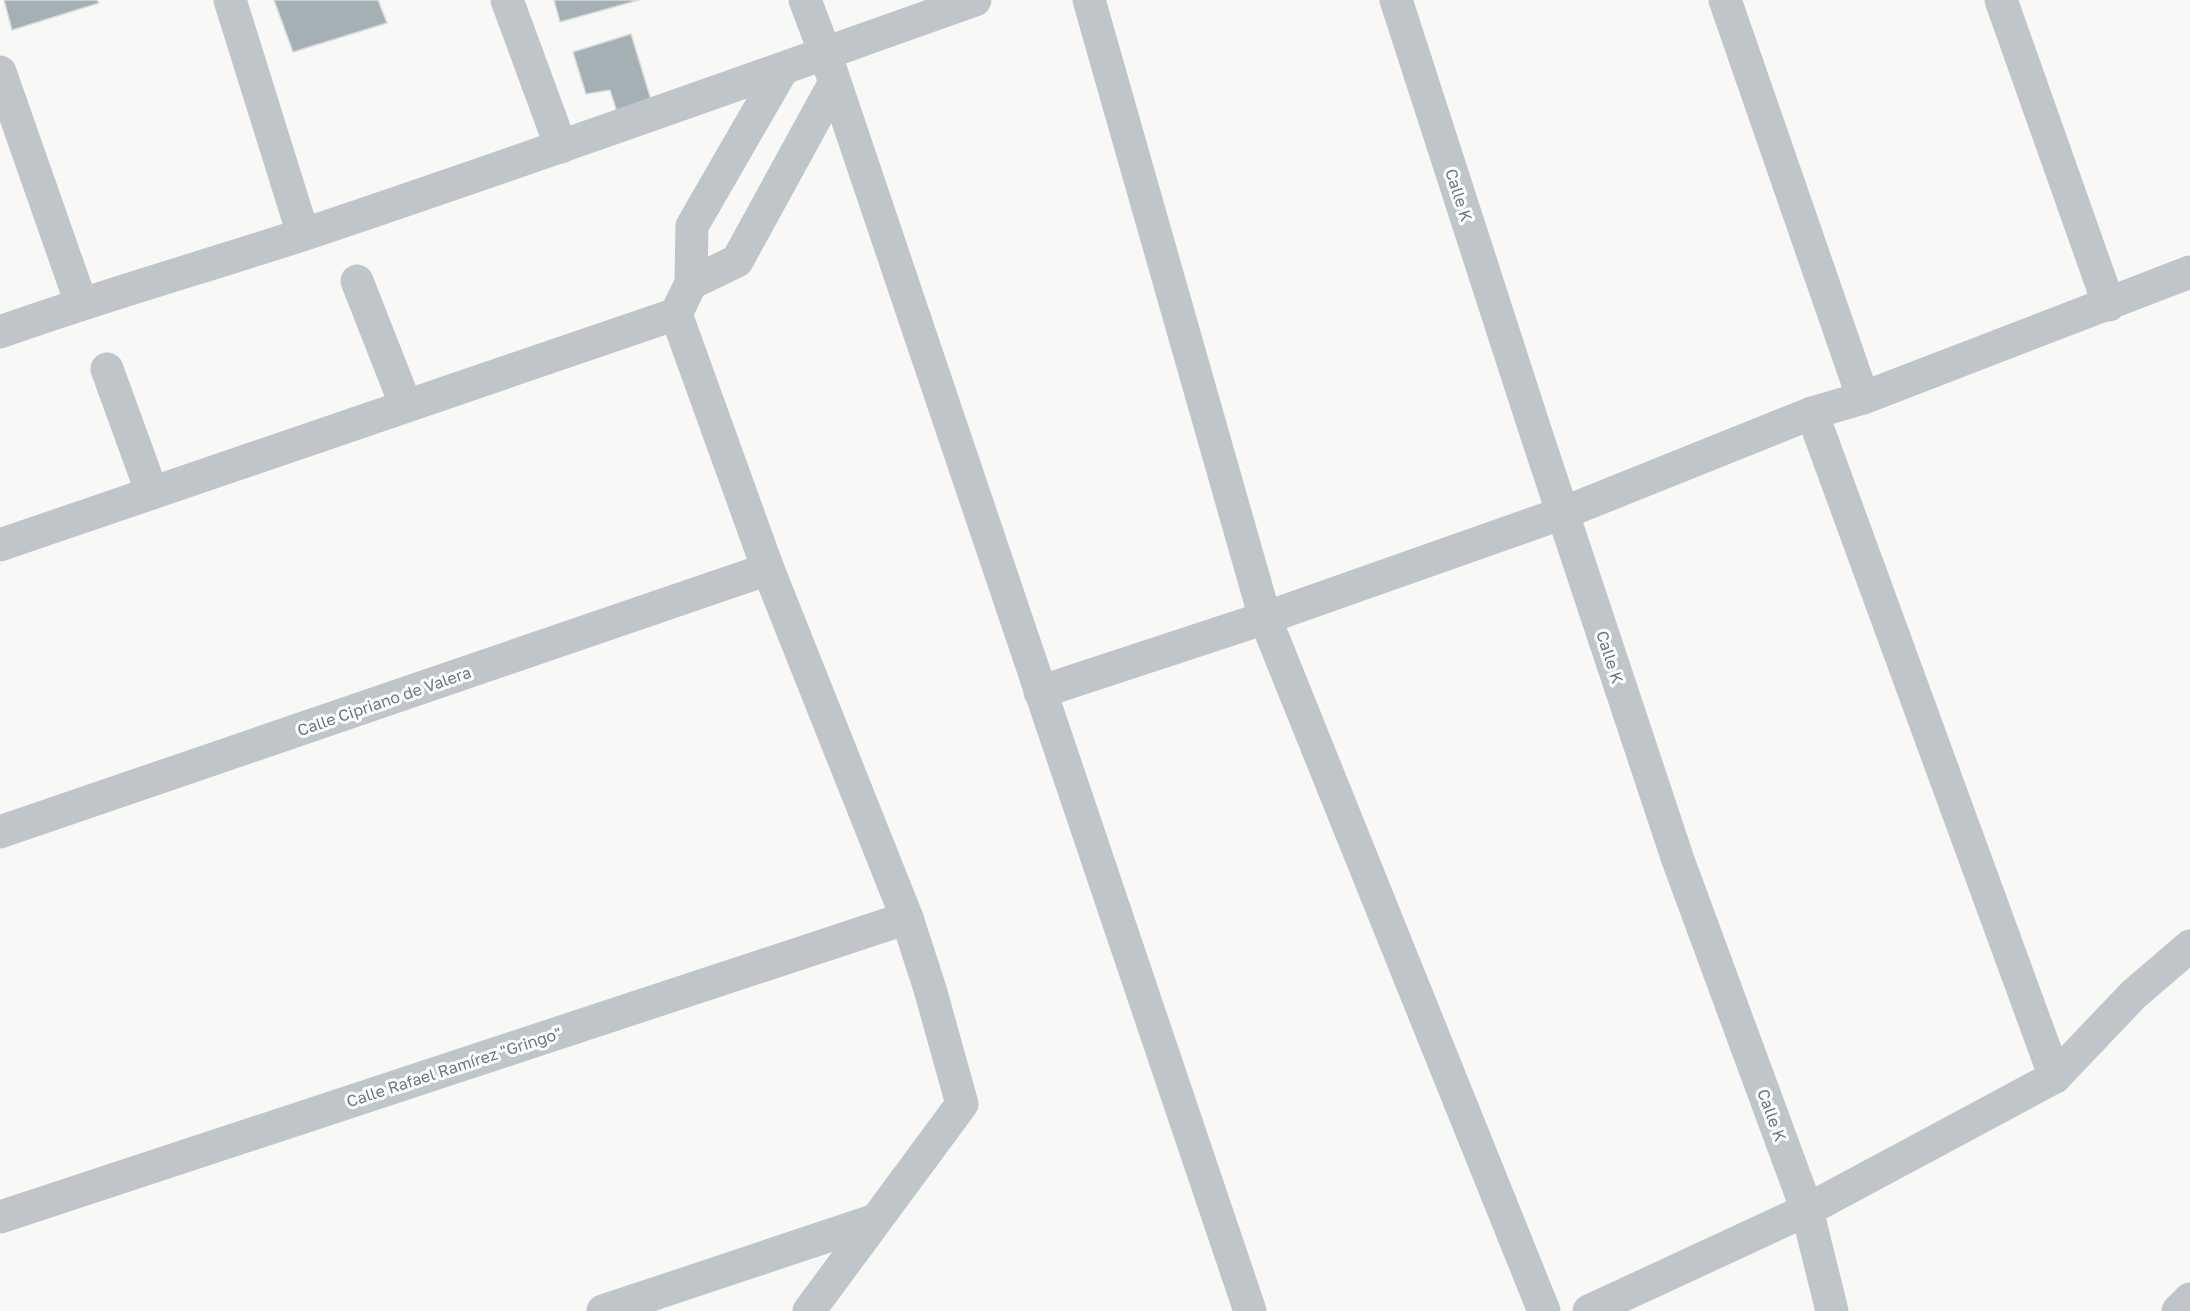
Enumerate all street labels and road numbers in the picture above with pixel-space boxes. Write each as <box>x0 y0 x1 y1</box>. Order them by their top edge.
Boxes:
street label: Calle K <box>1441 166 1477 224</box>
street label: Calle K <box>1592 628 1628 686</box>
street label: Calle Cipriano de Valera <box>294 662 474 740</box>
street label: Calle Rafael Ramírez "Gringo" <box>344 1023 564 1111</box>
street label: Calle K <box>1753 1086 1791 1144</box>

